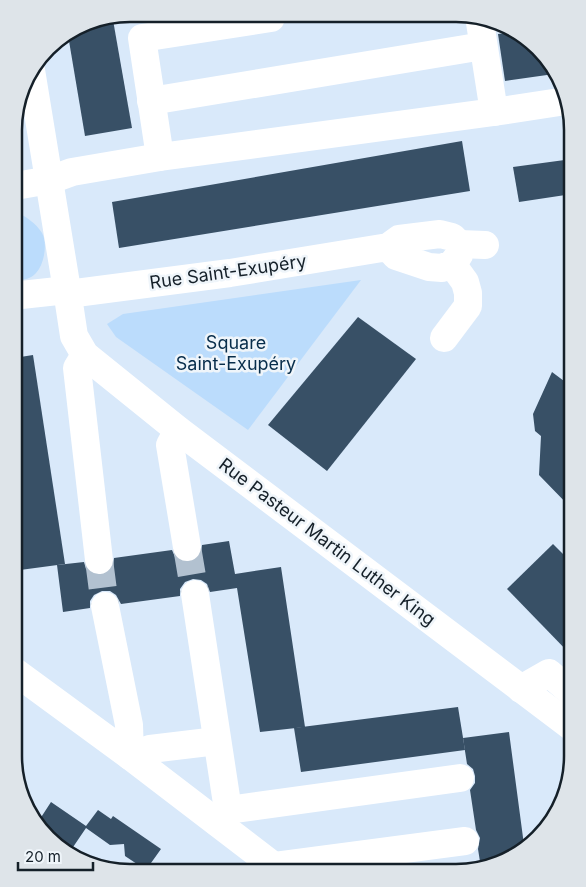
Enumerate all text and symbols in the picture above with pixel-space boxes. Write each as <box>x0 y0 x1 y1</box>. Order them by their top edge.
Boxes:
street label: Rue Saint-Exupéry <box>148 250 308 293</box>
park label: Square Saint-Exupéry <box>176 332 296 374</box>
street label: Rue Pasteur Martin Luther King <box>215 453 439 630</box>
scale bar <box>18 840 92 872</box>
text: 20 m <box>25 847 61 866</box>

